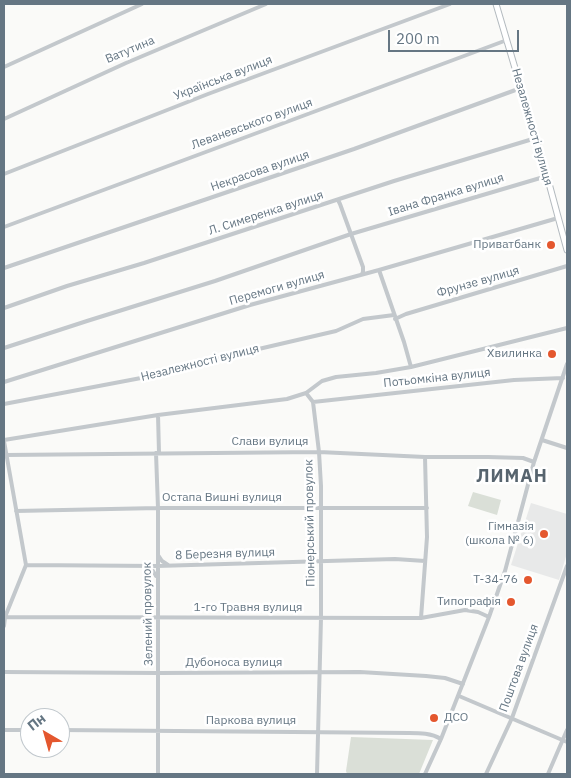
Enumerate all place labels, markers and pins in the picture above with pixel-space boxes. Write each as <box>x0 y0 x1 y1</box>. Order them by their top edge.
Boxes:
place label: Приватбанк <box>473 238 541 252</box>
marker: Приватбанк <box>545 239 557 251</box>
place label: Хвилинка <box>487 347 542 361</box>
marker: Хвилинка <box>546 348 558 360</box>
place label: Гімназія (школа № 6) <box>465 520 534 548</box>
marker: Гімназія (школа № 6) <box>538 528 550 540</box>
place label: Т-34-76 <box>473 573 518 587</box>
marker: Т-34-76 <box>522 574 534 586</box>
place label: Типографія <box>437 595 501 609</box>
marker: Типографія <box>505 596 517 608</box>
place label: ДСО <box>444 711 468 725</box>
marker: ДСО <box>428 712 440 724</box>

